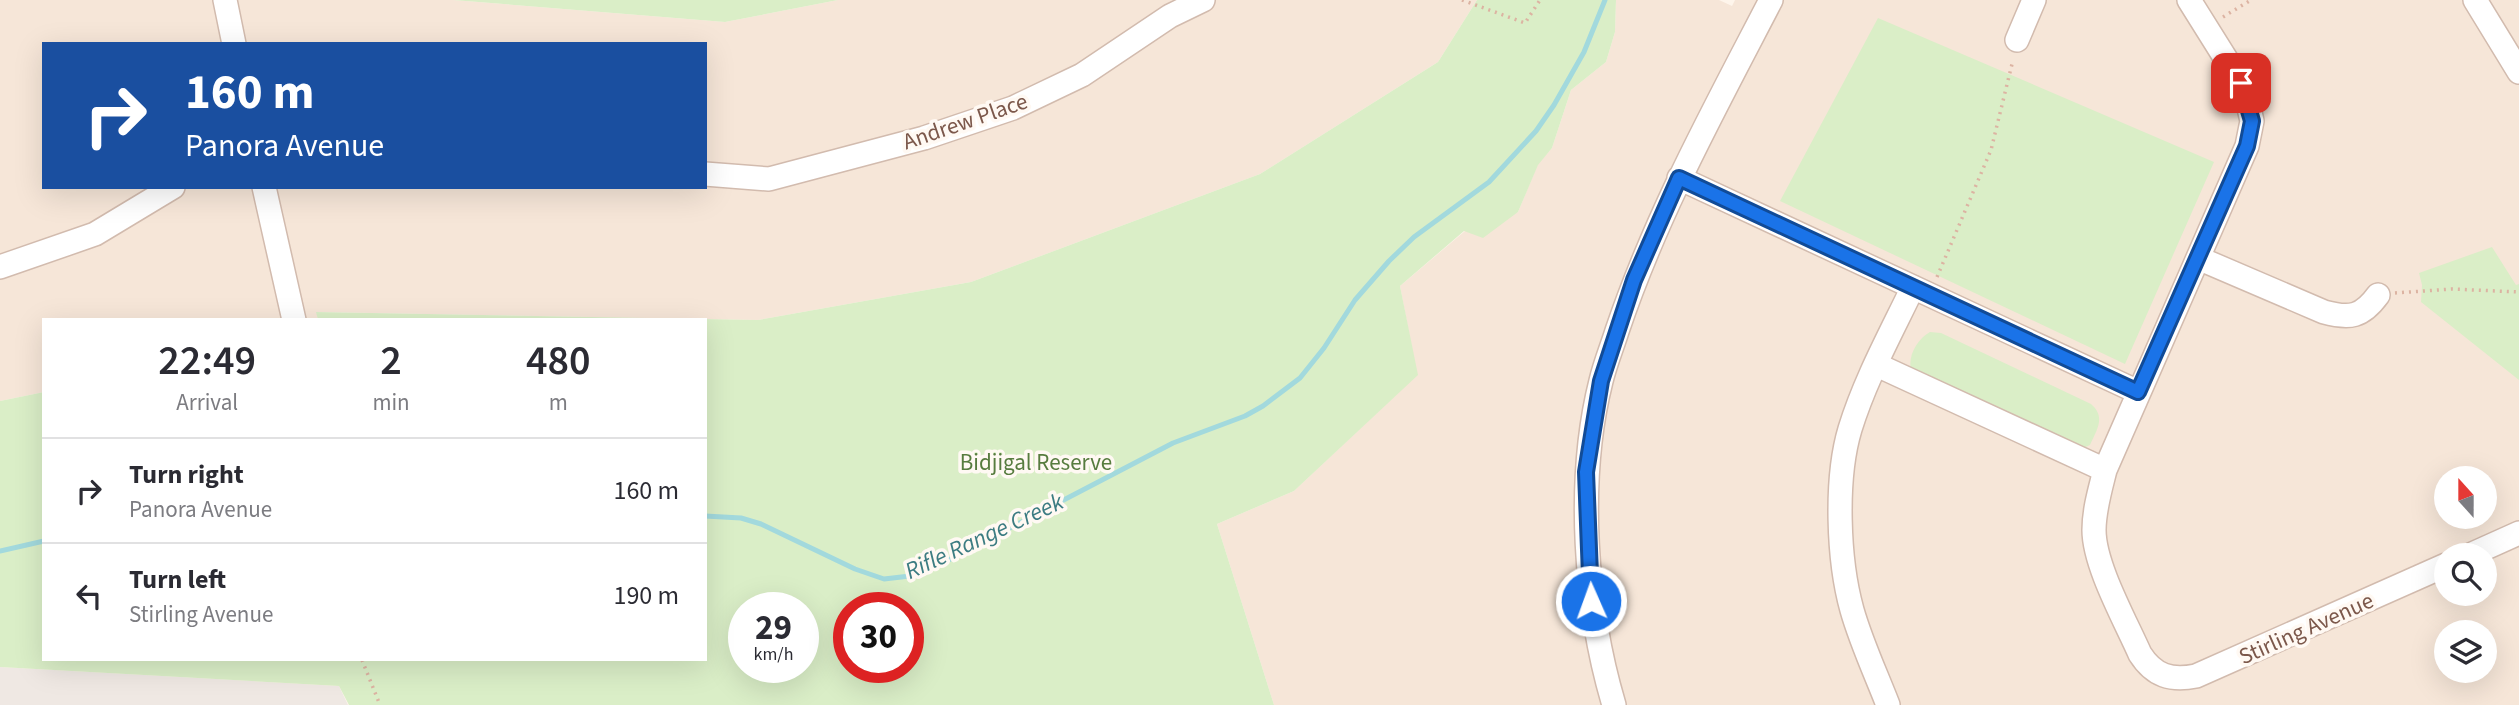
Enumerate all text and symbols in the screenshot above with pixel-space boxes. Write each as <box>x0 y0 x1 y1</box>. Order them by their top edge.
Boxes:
pin <box>2211 53 2271 113</box>
text: 160 m <box>185 58 314 128</box>
icon: arrive <box>2222 64 2260 102</box>
icon: right <box>70 70 161 161</box>
street label: Andrew Place <box>898 85 1032 158</box>
text: Panora Avenue <box>185 123 384 169</box>
text: 22:49 <box>158 331 256 391</box>
text: 2 <box>380 331 402 391</box>
text: 480 <box>526 331 591 391</box>
text: Arrival <box>176 386 238 419</box>
text: min <box>372 386 410 419</box>
text: m <box>549 386 568 419</box>
park label: Bidjigal Reserve <box>960 446 1112 479</box>
text: Turn right <box>129 456 244 493</box>
north arrow <box>2434 466 2497 528</box>
map controls <box>2434 466 2497 683</box>
icon: right <box>70 472 108 510</box>
text: 160 m <box>613 472 679 509</box>
water label: Rifle Range Creek <box>899 484 1070 589</box>
text: Panora Avenue <box>129 493 272 526</box>
button: search <box>2434 543 2497 606</box>
text: Turn left <box>129 561 226 598</box>
position arrow <box>1554 564 1628 638</box>
icon: left <box>70 577 108 615</box>
text: 190 m <box>613 577 679 614</box>
street label: Stirling Avenue <box>2234 584 2379 673</box>
speed limit sign: 30 <box>833 592 924 683</box>
text: Stirling Avenue <box>129 598 273 631</box>
text: 29 <box>755 603 792 653</box>
button: layers <box>2434 620 2497 683</box>
text: km/h <box>754 642 793 667</box>

